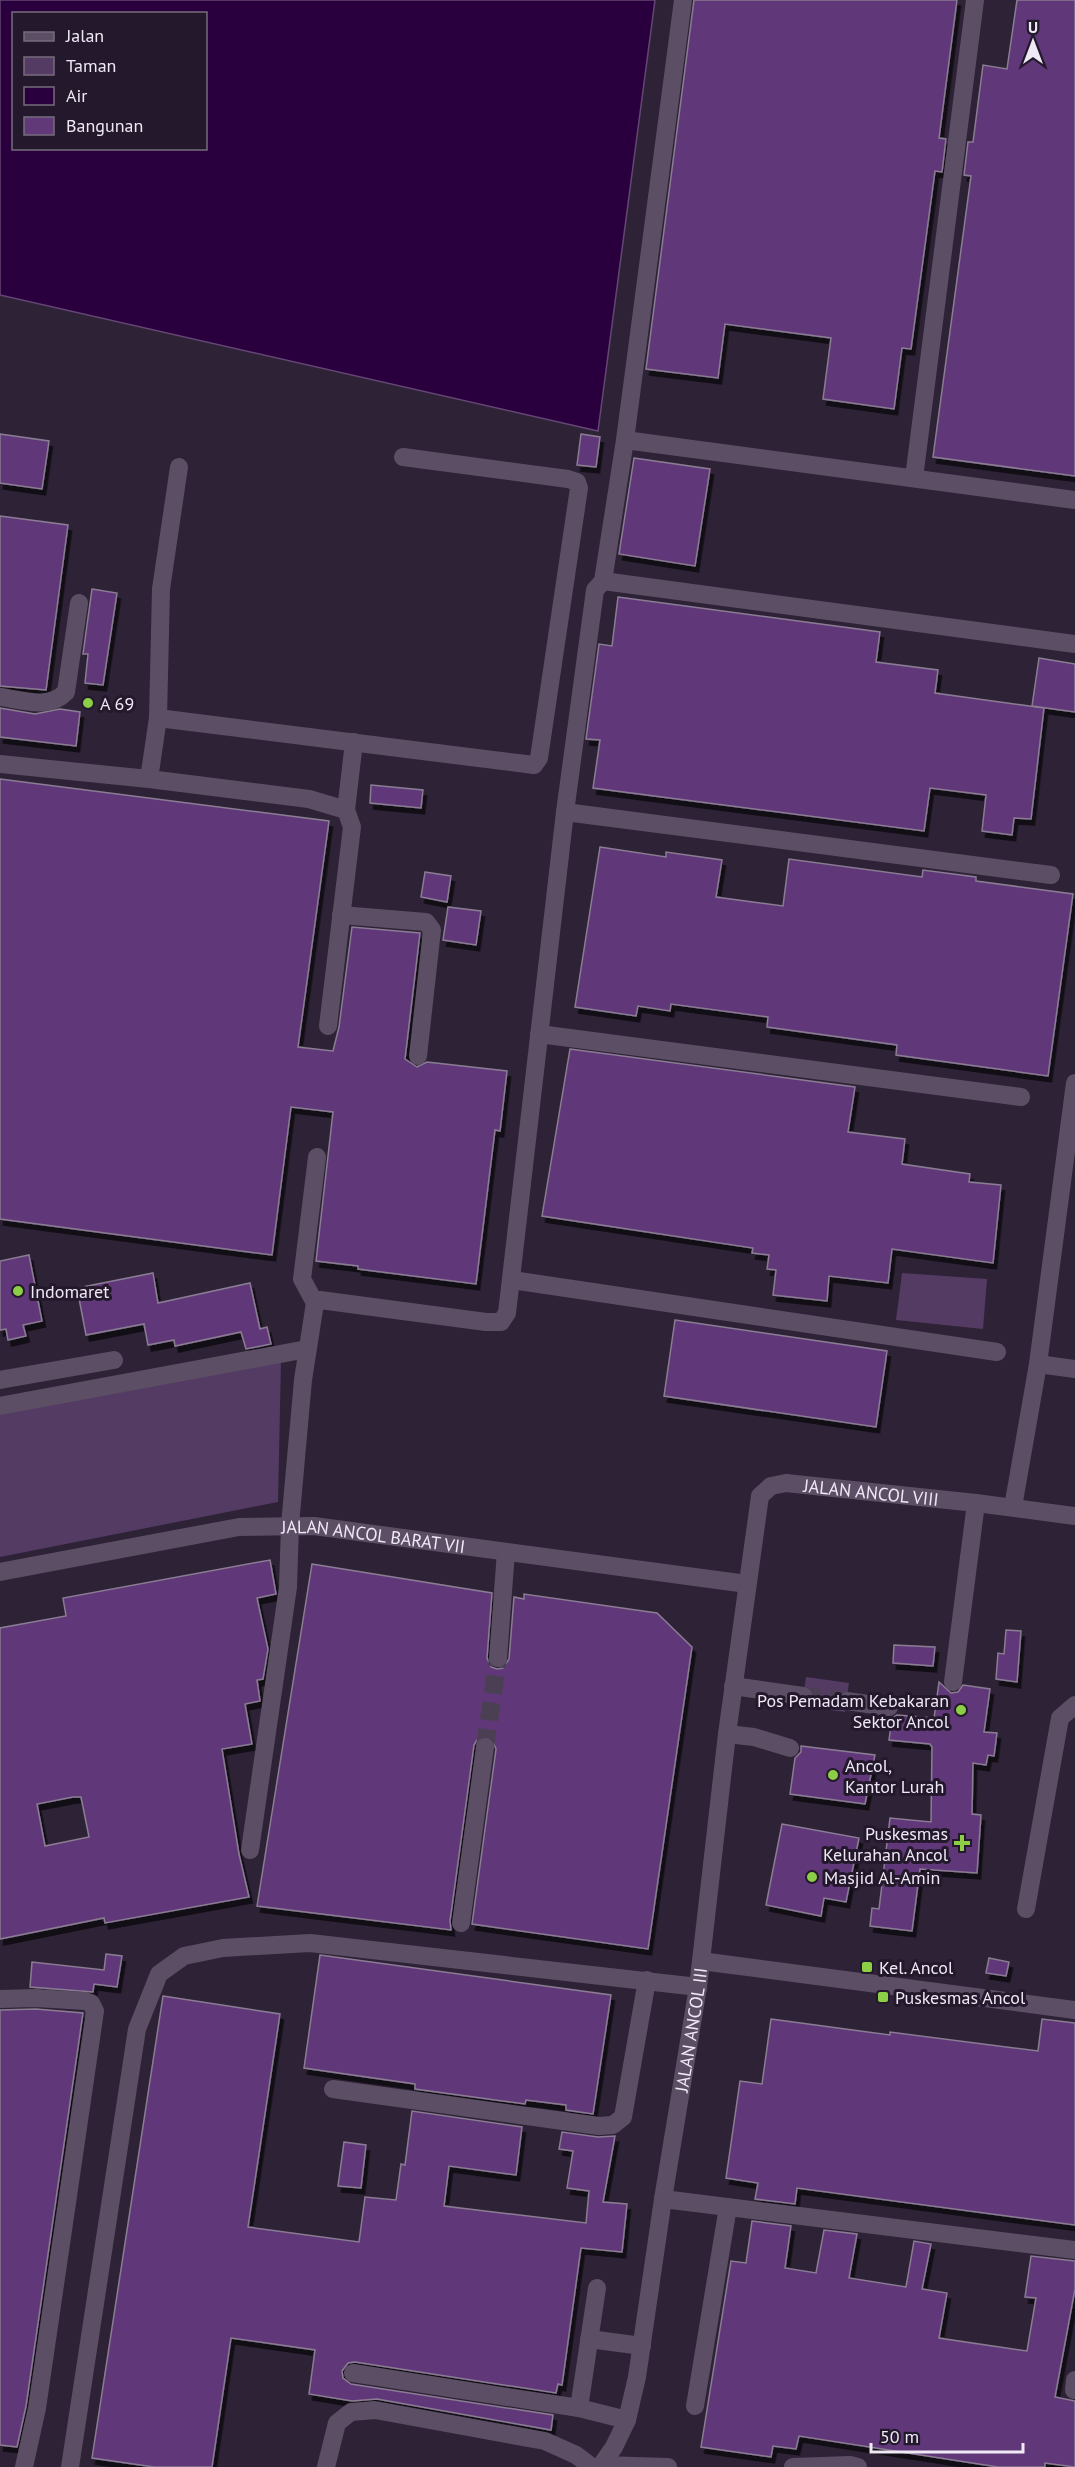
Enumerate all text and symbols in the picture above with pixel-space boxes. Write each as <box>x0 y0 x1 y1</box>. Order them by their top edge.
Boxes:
legend <box>12 12 207 150</box>
north arrow <box>1003 12 1063 72</box>
text: U <box>1028 17 1038 37</box>
text: Jalan <box>65 24 104 47</box>
text: Taman <box>66 54 116 77</box>
text: Air <box>66 84 87 107</box>
text: Bangunan <box>66 114 143 137</box>
place label: A 69 <box>100 692 134 715</box>
marker: A 69 <box>81 696 95 710</box>
place label: Indomaret <box>30 1280 109 1303</box>
marker: Indomaret <box>11 1284 25 1298</box>
street label: JALAN ANCOL VIII <box>801 1473 940 1511</box>
street label: JALAN ANCOL BARAT VII <box>280 1514 467 1558</box>
place label: Pos Pemadam Kebakaran Sektor Ancol <box>757 1689 950 1733</box>
marker: Pos Pemadam Kebakaran Sektor Ancol <box>954 1703 968 1717</box>
place label: Ancol, Kantor Lurah <box>845 1754 944 1798</box>
marker: Ancol, Kantor Lurah <box>826 1768 840 1782</box>
place label: Puskesmas Kelurahan Ancol <box>823 1822 949 1866</box>
marker: Puskesmas Kelurahan Ancol <box>953 1834 971 1852</box>
place label: Masjid Al-Amin <box>824 1866 940 1889</box>
marker: Masjid Al-Amin <box>805 1870 819 1884</box>
place label: Kel. Ancol <box>879 1956 954 1979</box>
marker: Kel. Ancol <box>860 1960 874 1974</box>
street label: JALAN ANCOL III <box>669 1966 712 2095</box>
place label: Puskesmas Ancol <box>895 1986 1026 2009</box>
marker: Puskesmas Ancol <box>876 1990 890 2004</box>
scale bar <box>871 2416 1022 2454</box>
text: 50 m <box>880 2425 919 2448</box>

